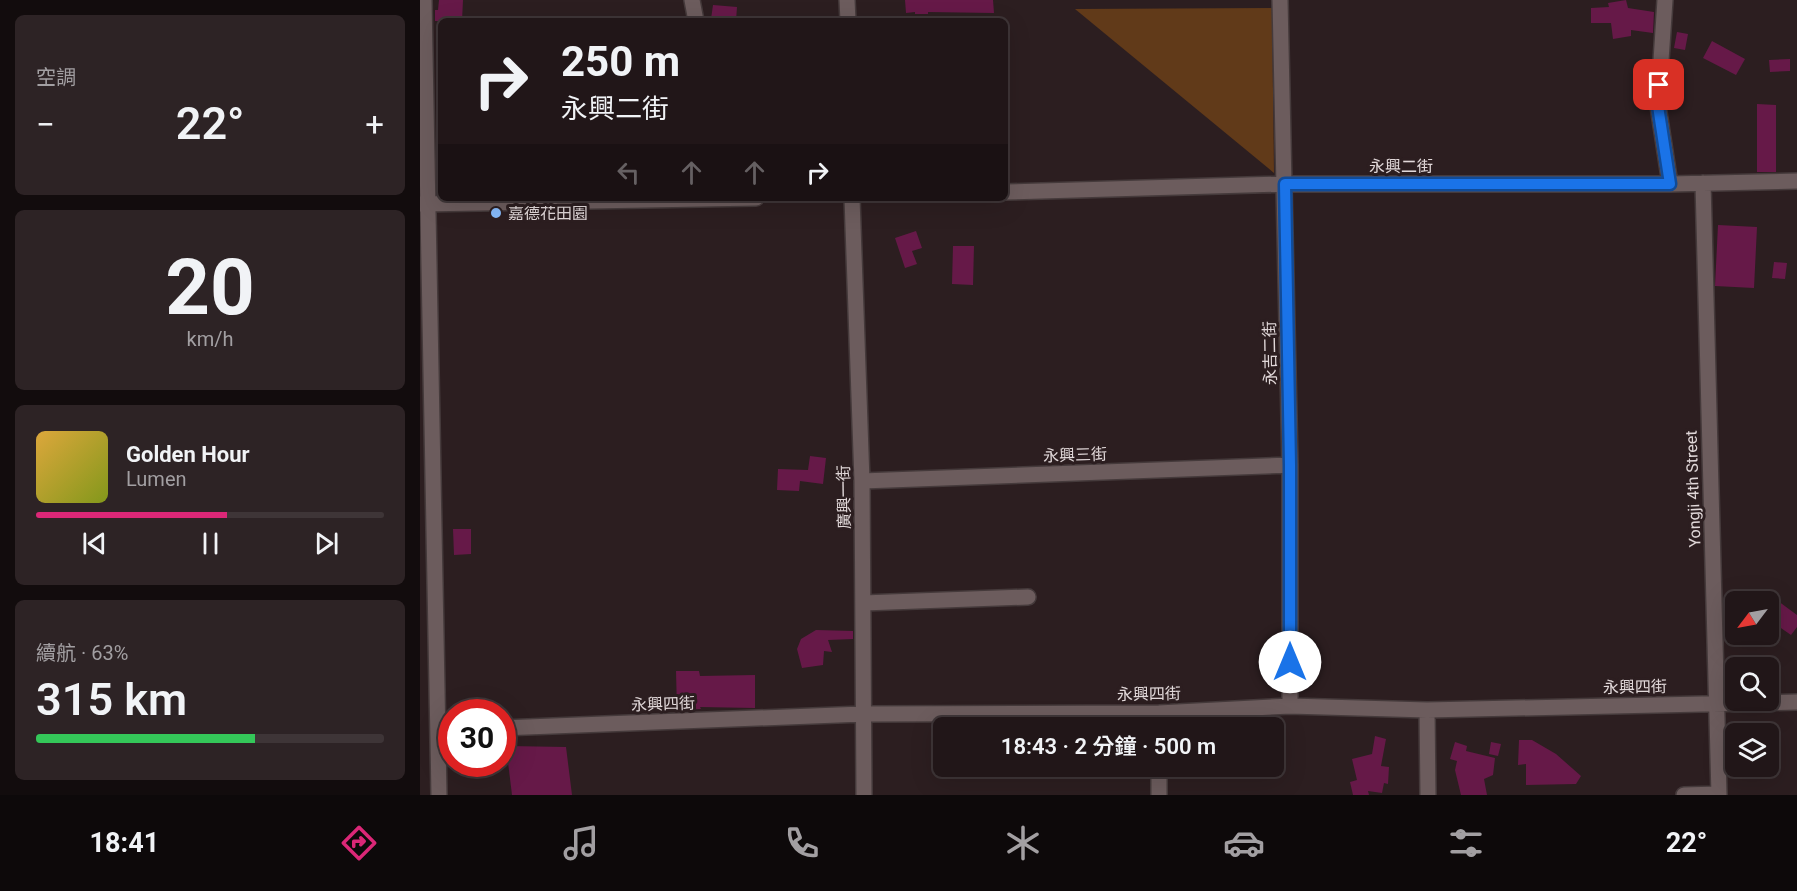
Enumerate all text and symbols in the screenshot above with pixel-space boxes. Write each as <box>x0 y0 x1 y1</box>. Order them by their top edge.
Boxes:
text: 250 m <box>561 37 680 86</box>
icon: right <box>462 42 540 120</box>
pin <box>1633 59 1684 110</box>
text: 空調 <box>36 65 76 89</box>
icon: arrive <box>1642 68 1675 101</box>
text: 永興二街 <box>561 93 669 125</box>
text: 22° <box>176 97 244 150</box>
text: − <box>36 105 55 144</box>
text: + <box>365 105 384 144</box>
icon: left <box>612 156 645 189</box>
icon: ahead <box>675 156 708 189</box>
icon: ahead <box>738 156 771 189</box>
icon: right <box>801 156 834 189</box>
street label: 永興二街 <box>1369 157 1433 176</box>
place label: 嘉德花田園 <box>508 204 588 223</box>
marker: 嘉德花田園 <box>489 206 503 220</box>
text: 20 <box>165 242 255 333</box>
street label: 永吉二街 <box>1260 321 1280 385</box>
text: km/h <box>187 327 233 351</box>
street label: Yongji 4th Street <box>1681 430 1705 548</box>
text: Golden Hour <box>126 442 250 467</box>
street label: 永興三街 <box>1043 444 1107 466</box>
street label: 廣興一街 <box>834 465 854 529</box>
text: Lumen <box>126 467 187 491</box>
icon: previous <box>78 527 111 560</box>
icon: pause <box>194 527 227 560</box>
icon: next <box>310 527 343 560</box>
north arrow <box>1725 591 1779 645</box>
map controls <box>1725 591 1779 777</box>
position arrow <box>1258 630 1322 694</box>
text: 續航 · 63% <box>36 641 128 665</box>
button: search <box>1725 657 1779 711</box>
text: 315 km <box>36 673 187 726</box>
street label: 永興四街 <box>1603 677 1667 697</box>
street label: 永興四街 <box>1117 684 1181 704</box>
street label: 永興四街 <box>631 693 695 715</box>
speed limit sign: 30 <box>438 699 516 777</box>
button: layers <box>1725 723 1779 777</box>
text: 18:43 · 2 分鐘 · 500 m <box>1001 734 1216 759</box>
icon: directions <box>338 822 380 864</box>
icon: music <box>560 822 602 864</box>
icon: phone <box>781 822 823 864</box>
icon: climate <box>1002 822 1044 864</box>
icon: car <box>1223 822 1265 864</box>
icon: filters <box>1445 822 1487 864</box>
text: 18:41 <box>90 827 159 859</box>
text: 22° <box>1666 827 1707 859</box>

